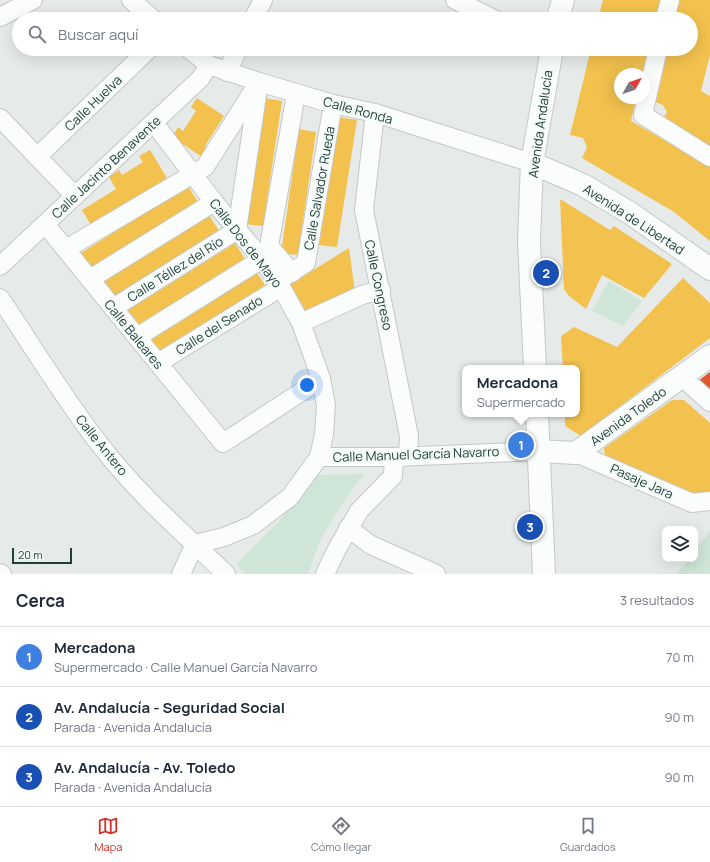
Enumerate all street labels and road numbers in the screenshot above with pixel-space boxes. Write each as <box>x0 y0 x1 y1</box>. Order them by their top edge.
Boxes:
street label: Avenida Andalucía <box>524 69 556 179</box>
street label: Calle Huelva <box>60 71 126 135</box>
street label: Calle Ronda <box>321 92 395 128</box>
street label: Calle Jacinto Benavente <box>48 111 165 222</box>
street label: Calle Salvador Rueda <box>299 125 339 251</box>
street label: Avenida de Libertad <box>580 179 688 259</box>
street label: Calle Dos de Mayo <box>205 195 287 292</box>
street label: Calle Téllez del Río <box>123 232 227 306</box>
street label: Calle Congreso <box>361 238 397 332</box>
street label: Calle del Senado <box>172 291 266 359</box>
street label: Calle Baleares <box>100 295 168 373</box>
street label: Avenida Toledo <box>586 382 670 450</box>
street label: Calle Antero <box>72 411 132 479</box>
street label: Calle Manuel García Navarro <box>332 442 500 466</box>
street label: Pasaje Jara <box>608 459 676 503</box>

